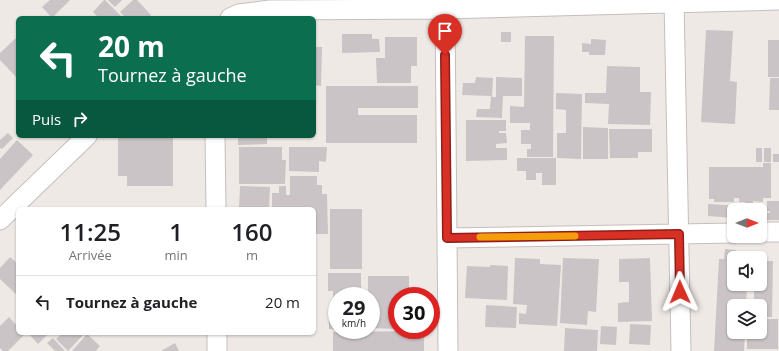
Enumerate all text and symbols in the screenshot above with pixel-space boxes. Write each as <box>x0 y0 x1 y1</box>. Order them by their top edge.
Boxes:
pin <box>428 14 462 55</box>
icon: arrive <box>434 20 456 42</box>
text: 20 m <box>98 27 165 65</box>
icon: left <box>32 32 84 84</box>
text: Tournez à gauche <box>98 63 247 87</box>
icon: right <box>69 108 91 130</box>
text: Puis <box>32 109 61 129</box>
north arrow <box>727 203 767 243</box>
map controls <box>727 203 767 339</box>
text: 11:25 <box>60 215 121 248</box>
text: 1 <box>169 215 183 248</box>
text: 160 <box>231 215 272 248</box>
text: Arrivée <box>69 246 112 264</box>
text: min <box>165 246 188 264</box>
text: m <box>246 246 258 264</box>
button: sound <box>727 251 767 291</box>
position arrow <box>659 271 701 313</box>
speed limit sign: 30 <box>388 287 440 339</box>
icon: left <box>32 291 54 313</box>
text: Tournez à gauche <box>66 292 197 312</box>
text: 20 m <box>265 292 300 312</box>
text: 29 <box>343 294 365 321</box>
button: layers <box>727 299 767 339</box>
text: km/h <box>342 316 366 330</box>

